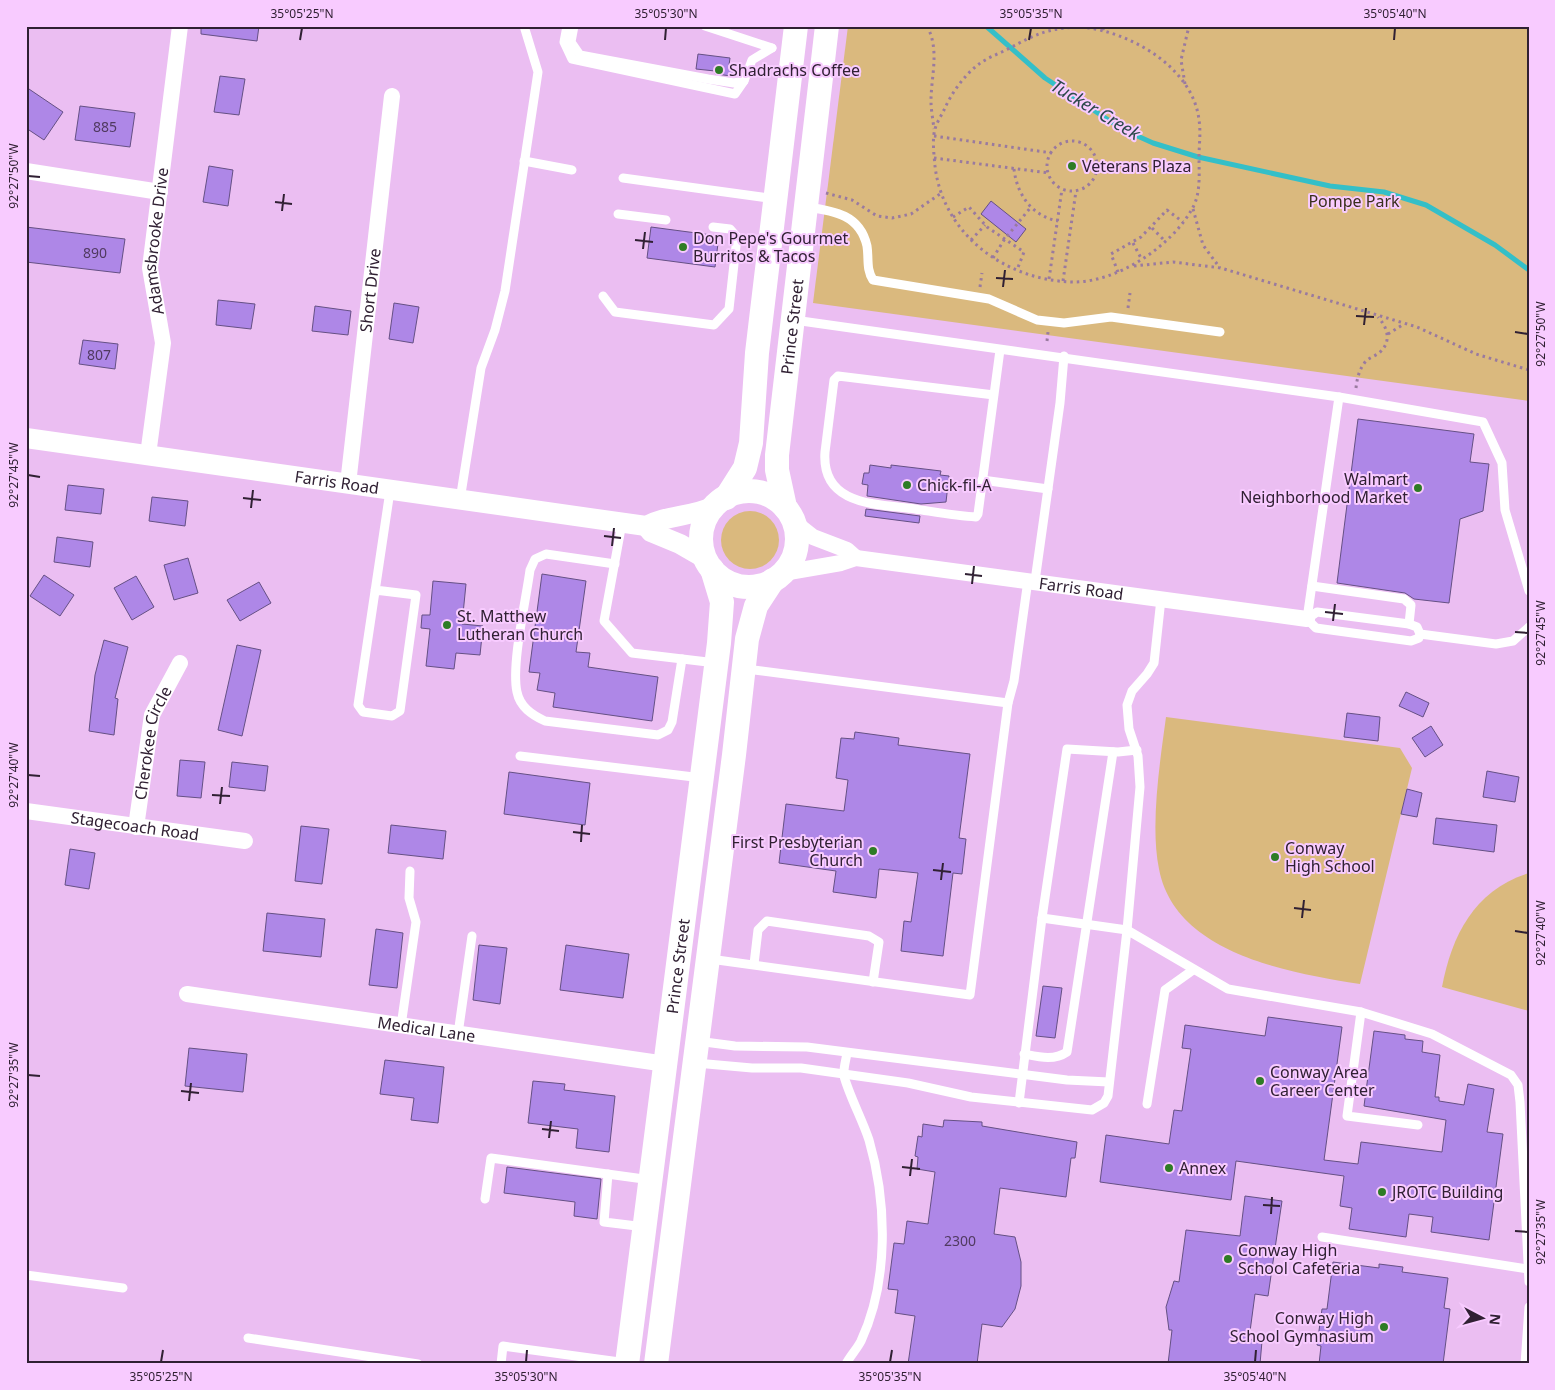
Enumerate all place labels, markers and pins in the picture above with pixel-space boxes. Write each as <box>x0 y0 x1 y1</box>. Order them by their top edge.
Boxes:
place label: Shadrachs Coffee <box>729 59 860 81</box>
marker: Shadrachs Coffee <box>713 64 725 76</box>
place label: Veterans Plaza <box>1082 155 1191 177</box>
marker: Veterans Plaza <box>1066 160 1078 172</box>
place label: Don Pepe's Gourmet Burritos & Tacos <box>693 227 849 267</box>
marker: Don Pepe's Gourmet Burritos & Tacos <box>677 241 689 253</box>
place label: Walmart Neighborhood Market <box>1240 468 1408 508</box>
place label: Chick-fil-A <box>917 474 992 496</box>
marker: Chick-fil-A <box>901 479 913 491</box>
marker: Walmart Neighborhood Market <box>1412 482 1424 494</box>
place label: St. Matthew Lutheran Church <box>457 605 583 645</box>
marker: St. Matthew Lutheran Church <box>441 619 453 631</box>
place label: First Presbyterian Church <box>732 831 863 871</box>
place label: Conway High School <box>1285 837 1375 877</box>
marker: First Presbyterian Church <box>867 845 879 857</box>
marker: Conway High School <box>1269 851 1281 863</box>
place label: Conway Area Career Center <box>1270 1061 1375 1101</box>
marker: Conway Area Career Center <box>1254 1075 1266 1087</box>
place label: Annex <box>1179 1157 1227 1179</box>
marker: Annex <box>1163 1162 1175 1174</box>
place label: JROTC Building <box>1390 1181 1503 1203</box>
marker: JROTC Building <box>1376 1186 1388 1198</box>
place label: Conway High School Cafeteria <box>1238 1239 1360 1279</box>
marker: Conway High School Cafeteria <box>1222 1253 1234 1265</box>
place label: Conway High School Gymnasium <box>1230 1307 1374 1347</box>
marker: Conway High School Gymnasium <box>1378 1321 1390 1333</box>

